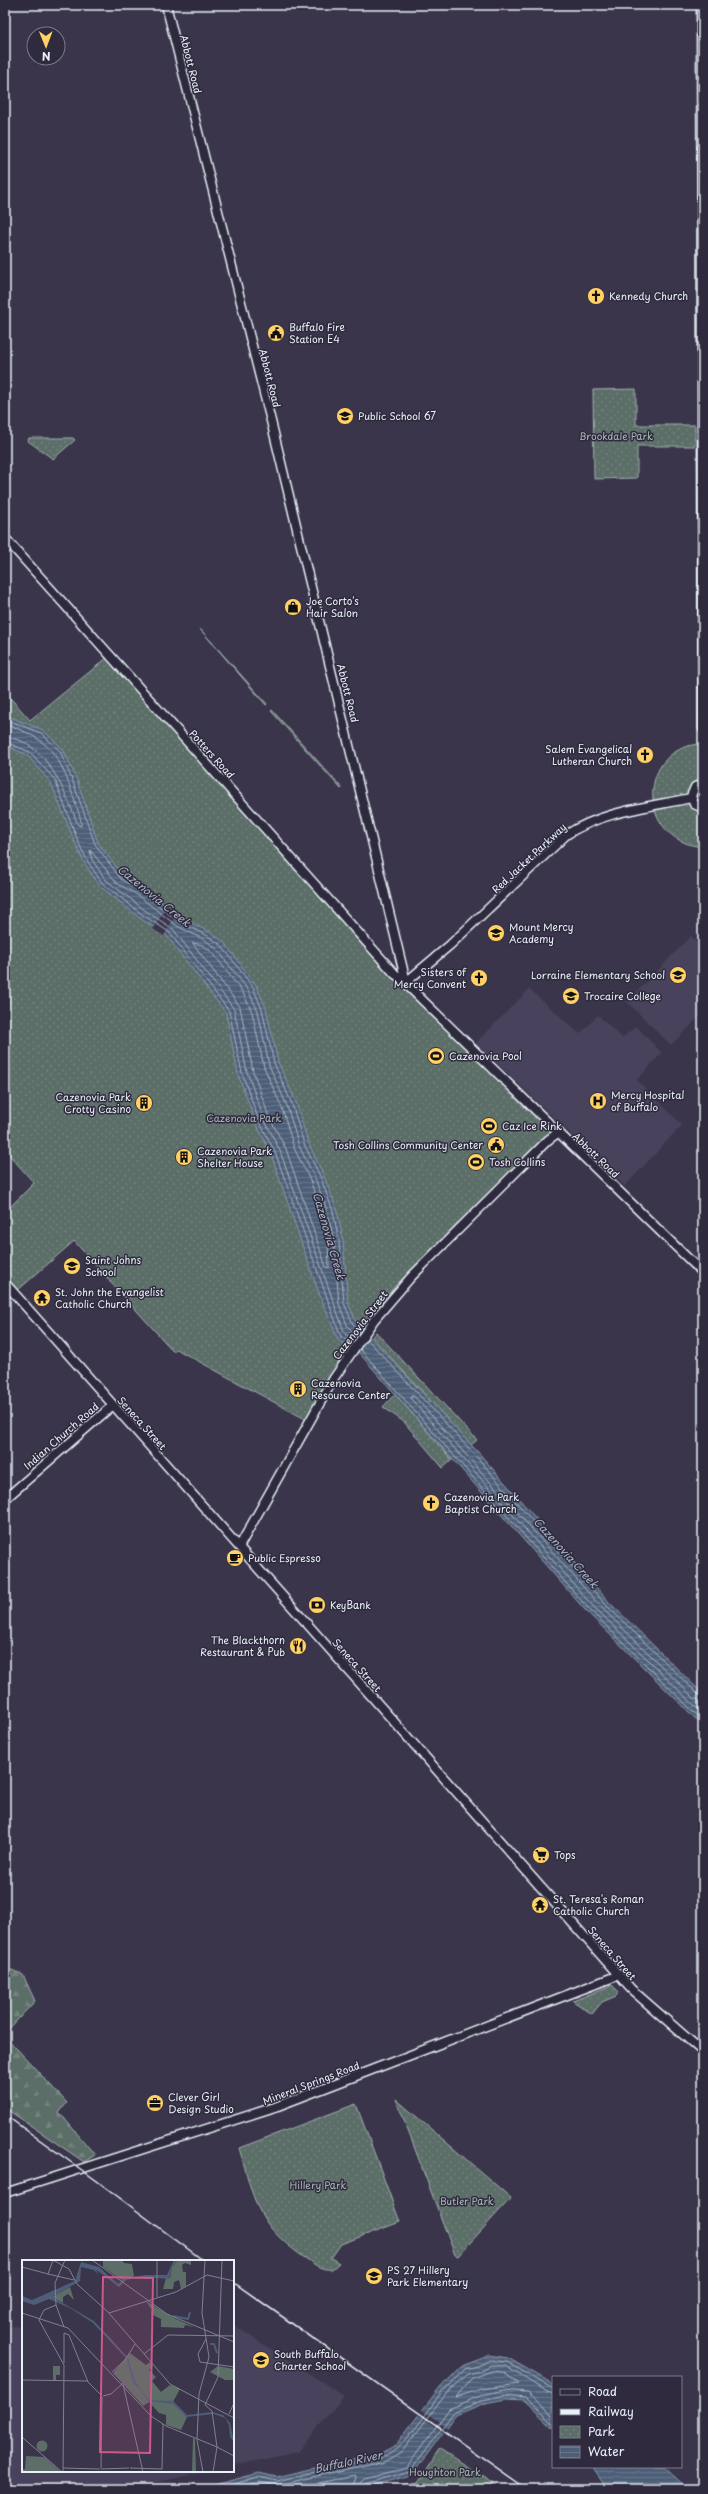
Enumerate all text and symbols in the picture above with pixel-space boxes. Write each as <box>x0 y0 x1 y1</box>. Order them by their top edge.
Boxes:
north arrow <box>26 26 66 66</box>
street label: Abbott Road <box>177 33 206 95</box>
text: N <box>41 48 51 65</box>
church icon: Kennedy Church <box>586 286 606 306</box>
place label: Kennedy Church <box>609 288 688 304</box>
place label: Buffalo Fire Station E4 <box>289 319 345 346</box>
public building icon: Buffalo Fire Station E4 <box>266 323 286 343</box>
street label: Abbott Road <box>256 347 285 409</box>
school or university icon: Public School 67 <box>335 406 355 426</box>
place label: Public School 67 <box>358 408 436 423</box>
park label: Brookdale Park <box>579 428 653 443</box>
place label: Joe Corto's Hair Salon <box>306 593 359 620</box>
shop icon: Joe Corto's Hair Salon <box>283 597 303 617</box>
street label: Abbott Road <box>334 662 363 724</box>
street label: Potters Road <box>186 726 238 782</box>
place label: Salem Evangelical Lutheran Church <box>545 741 632 768</box>
church icon: Salem Evangelical Lutheran Church <box>635 745 655 765</box>
street label: Red Jacket Parkway <box>488 819 570 897</box>
water label: Cazenovia Creek <box>114 861 196 931</box>
place label: Mount Mercy Academy <box>509 919 574 946</box>
school or university icon: Mount Mercy Academy <box>486 923 506 943</box>
place label: Sisters of Mercy Convent <box>394 964 467 992</box>
school or university icon: Lorraine Elementary School <box>668 965 688 985</box>
place label: Lorraine Elementary School <box>531 967 665 982</box>
church icon: Sisters of Mercy Convent <box>469 968 489 988</box>
school or university icon: Trocaire College <box>561 986 581 1006</box>
place label: Trocaire College <box>584 988 661 1003</box>
sports icon: Cazenovia Pool <box>426 1046 446 1066</box>
place label: Cazenovia Pool <box>449 1048 522 1063</box>
place label: Mercy Hospital of Buffalo <box>611 1087 685 1114</box>
place label: Cazenovia Park Crotty Casino <box>56 1089 131 1116</box>
hospital icon: Mercy Hospital of Buffalo <box>588 1091 608 1111</box>
building icon: Cazenovia Park Crotty Casino <box>134 1093 154 1113</box>
park label: Cazenovia Park <box>206 1110 282 1125</box>
sports icon: Caz Ice Rink <box>479 1116 499 1136</box>
place label: Caz Ice Rink <box>502 1118 562 1133</box>
street label: Abbott Road <box>570 1128 623 1181</box>
public building icon: Tosh Collins Community Center <box>486 1135 506 1155</box>
place label: Tosh Collins Community Center <box>333 1137 483 1153</box>
place label: Cazenovia Park Shelter House <box>197 1143 272 1170</box>
building icon: Cazenovia Park Shelter House <box>174 1147 194 1167</box>
sports icon: Tosh Collins <box>466 1152 486 1172</box>
place label: Tosh Collins <box>489 1154 546 1169</box>
water label: Cazenovia Creek <box>309 1190 350 1283</box>
place label: Saint Johns School <box>85 1252 141 1279</box>
school or university icon: Saint Johns School <box>62 1256 82 1276</box>
place label: St. John the Evangelist Catholic Church <box>55 1284 164 1311</box>
street label: Cazenovia Street <box>329 1287 391 1362</box>
temple icon: St. John the Evangelist Catholic Church <box>32 1288 52 1308</box>
place label: Cazenovia Resource Center <box>311 1375 390 1402</box>
building icon: Cazenovia Resource Center <box>288 1379 308 1399</box>
street label: Seneca Street <box>114 1393 170 1453</box>
street label: Indian Church Road <box>20 1399 102 1473</box>
place label: Cazenovia Park Baptist Church <box>444 1489 519 1516</box>
church icon: Cazenovia Park Baptist Church <box>421 1493 441 1513</box>
water label: Cazenovia Creek <box>530 1513 604 1593</box>
cafe icon: Public Espresso <box>225 1548 245 1568</box>
place label: Public Espresso <box>248 1550 321 1565</box>
bank icon: KeyBank <box>307 1595 327 1615</box>
place label: KeyBank <box>330 1597 371 1613</box>
place label: The Blackthorn Restaurant & Pub <box>200 1632 285 1659</box>
street label: Seneca Street <box>329 1635 385 1695</box>
restaurant icon: The Blackthorn Restaurant & Pub <box>288 1636 308 1656</box>
supermarket icon: Tops <box>531 1845 551 1865</box>
place label: Tops <box>554 1847 576 1862</box>
place label: St. Teresa's Roman Catholic Church <box>553 1891 644 1918</box>
temple icon: St. Teresa's Roman Catholic Church <box>530 1895 550 1915</box>
street label: Seneca Street <box>585 1922 640 1983</box>
street label: Mineral Springs Road <box>260 2057 362 2108</box>
place label: Clever Girl Design Studio <box>168 2089 234 2116</box>
office icon: Clever Girl Design Studio <box>145 2093 165 2113</box>
park label: Hillery Park <box>289 2177 347 2192</box>
park label: Butler Park <box>440 2193 494 2208</box>
inset map <box>22 2260 234 2472</box>
place label: PS 27 Hillery Park Elementary <box>387 2262 468 2289</box>
school or university icon: PS 27 Hillery Park Elementary <box>364 2266 384 2286</box>
place label: South Buffalo Charter School <box>274 2346 346 2373</box>
school or university icon: South Buffalo Charter School <box>251 2350 271 2370</box>
legend <box>552 2376 682 2468</box>
text: Road <box>588 2382 617 2400</box>
text: Railway <box>588 2402 634 2420</box>
text: Park <box>588 2422 615 2440</box>
text: Water <box>588 2442 625 2460</box>
water label: Buffalo River <box>313 2446 385 2477</box>
park label: Houghton Park <box>409 2464 481 2479</box>

